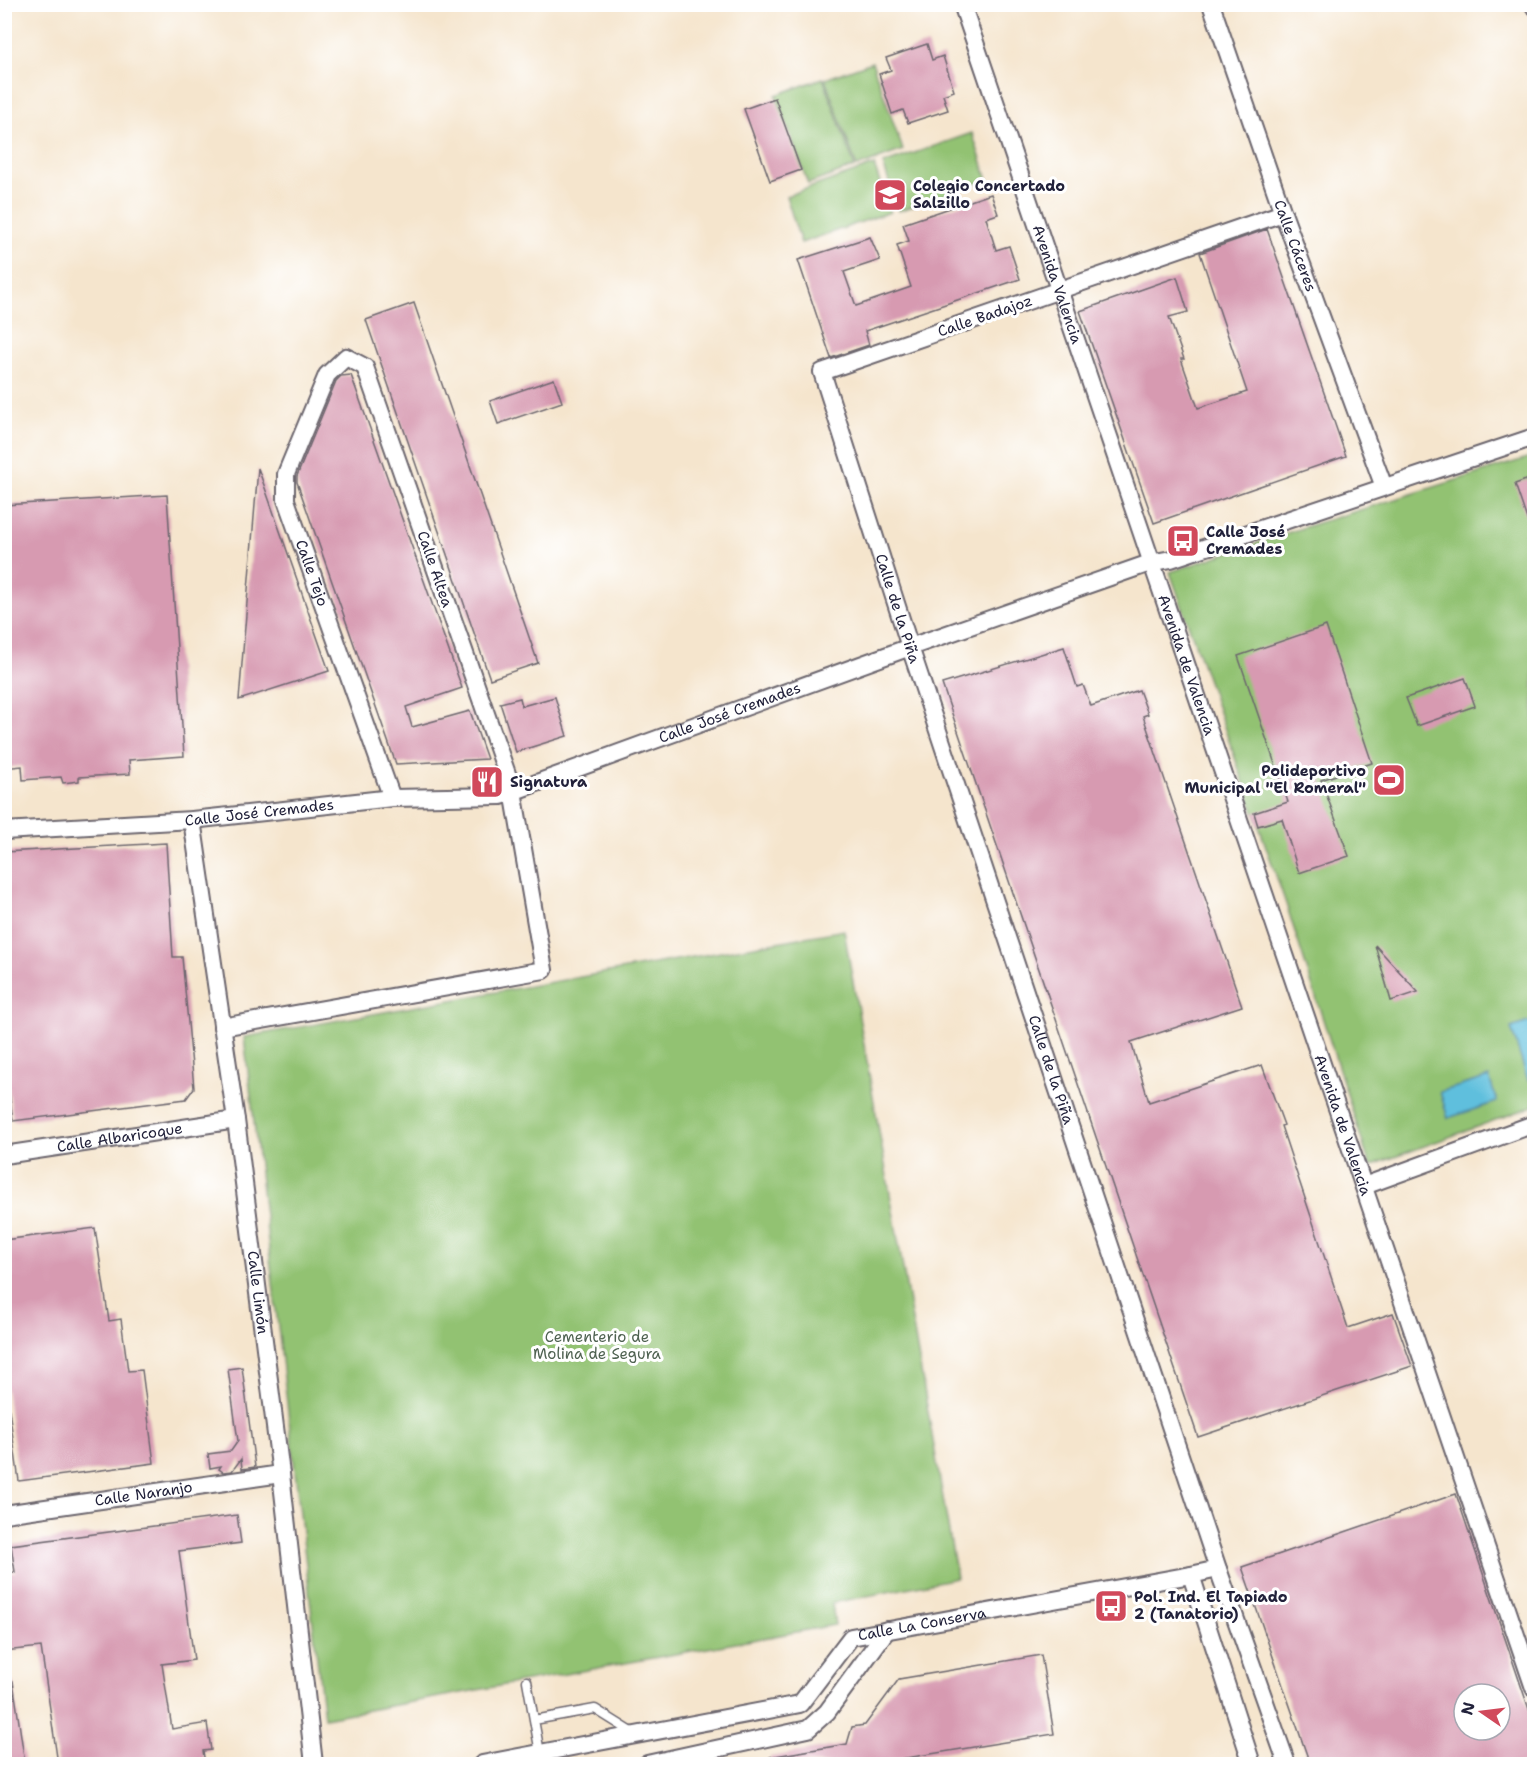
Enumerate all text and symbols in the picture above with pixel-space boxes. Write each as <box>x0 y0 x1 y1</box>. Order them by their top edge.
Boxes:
place label: Colegio Concertado Salzillo <box>913 176 1065 213</box>
school or university icon: Colegio Concertado Salzillo <box>872 177 908 213</box>
street label: Calle Cáceres <box>1269 197 1321 295</box>
street label: Avenida Valencia <box>1028 222 1087 347</box>
street label: Calle Badajoz <box>935 290 1035 342</box>
place label: Calle José Cremades <box>1206 522 1286 559</box>
bus stop icon: Calle José Cremades <box>1165 523 1201 559</box>
street label: Calle Altea <box>413 528 458 611</box>
street label: Calle Tejo <box>291 537 333 609</box>
street label: Calle de la Piña <box>871 551 925 666</box>
street label: Avenida de Valencia <box>1153 592 1220 739</box>
street label: Calle José Cremades <box>656 678 804 748</box>
place label: Polideportivo Municipal "El Romeral" <box>1185 761 1366 798</box>
sports icon: Polideportivo Municipal "El Romeral" <box>1371 762 1407 798</box>
restaurant icon: Signatura <box>469 764 505 800</box>
place label: Signatura <box>510 772 588 792</box>
street label: Calle José Cremades <box>184 794 335 830</box>
street label: Calle de la Piña <box>1024 1012 1079 1127</box>
street label: Avenida de Valencia <box>1310 1052 1376 1199</box>
street label: Calle Albaricoque <box>55 1118 184 1157</box>
street label: Calle Limón <box>243 1250 273 1335</box>
park label: Cementerio de Molina de Segura <box>533 1327 662 1364</box>
street label: Calle Naranjo <box>93 1477 194 1511</box>
place label: Pol. Ind. El Tapiado 2 (Tanatorio) <box>1134 1587 1288 1624</box>
bus stop icon: Pol. Ind. El Tapiado 2 (Tanatorio) <box>1093 1588 1129 1624</box>
street label: Calle La Conserva <box>856 1602 988 1646</box>
north arrow <box>1452 1682 1512 1742</box>
text: N <box>1456 1700 1480 1717</box>

